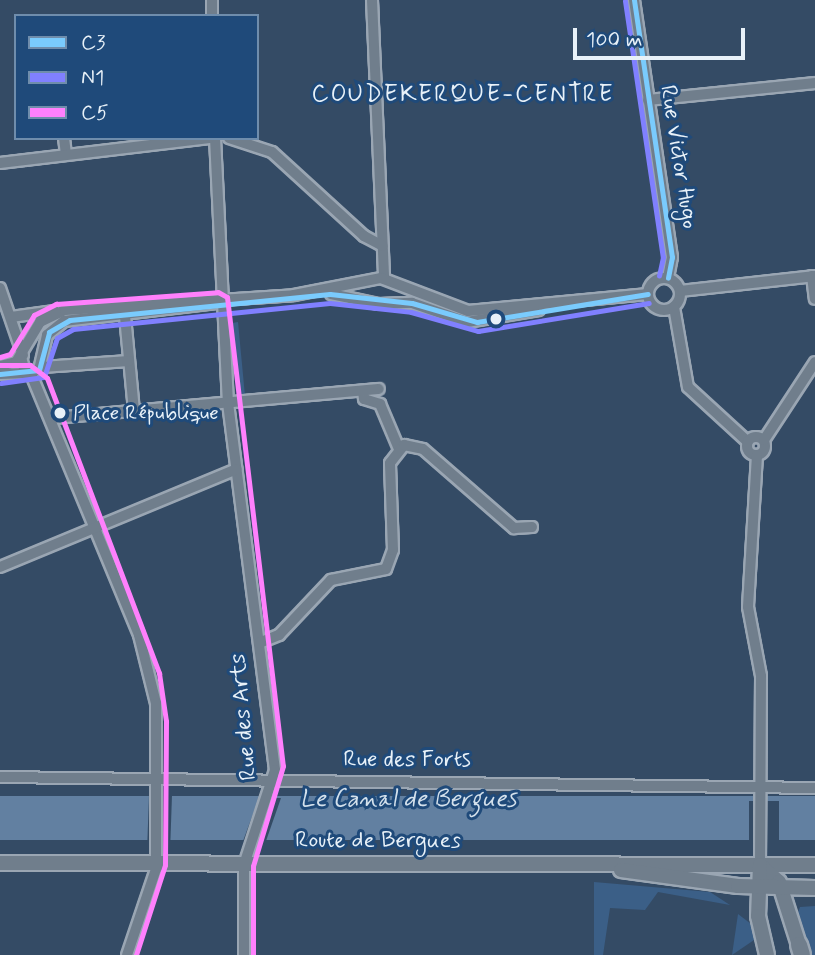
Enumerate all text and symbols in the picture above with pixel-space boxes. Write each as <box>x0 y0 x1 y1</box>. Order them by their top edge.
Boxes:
legend <box>14 14 259 140</box>
scale bar <box>577 14 748 58</box>
text: 100 m <box>586 26 642 54</box>
text: C3 <box>81 29 105 57</box>
text: N1 <box>81 64 104 92</box>
district label: COUDEKERQUE-CENTRE <box>312 81 614 109</box>
street label: Rue Victor Hugo <box>653 81 703 233</box>
text: C5 <box>81 99 109 127</box>
unlabelled marker <box>489 312 503 326</box>
place label: Place République <box>73 400 219 426</box>
marker: Place République <box>53 406 67 420</box>
street label: Rue des Arts <box>225 656 263 778</box>
street label: Rue des Forts <box>342 746 472 774</box>
water label: Le Canal de Bergues <box>305 786 511 814</box>
street label: Route de Bergues <box>298 827 458 855</box>

